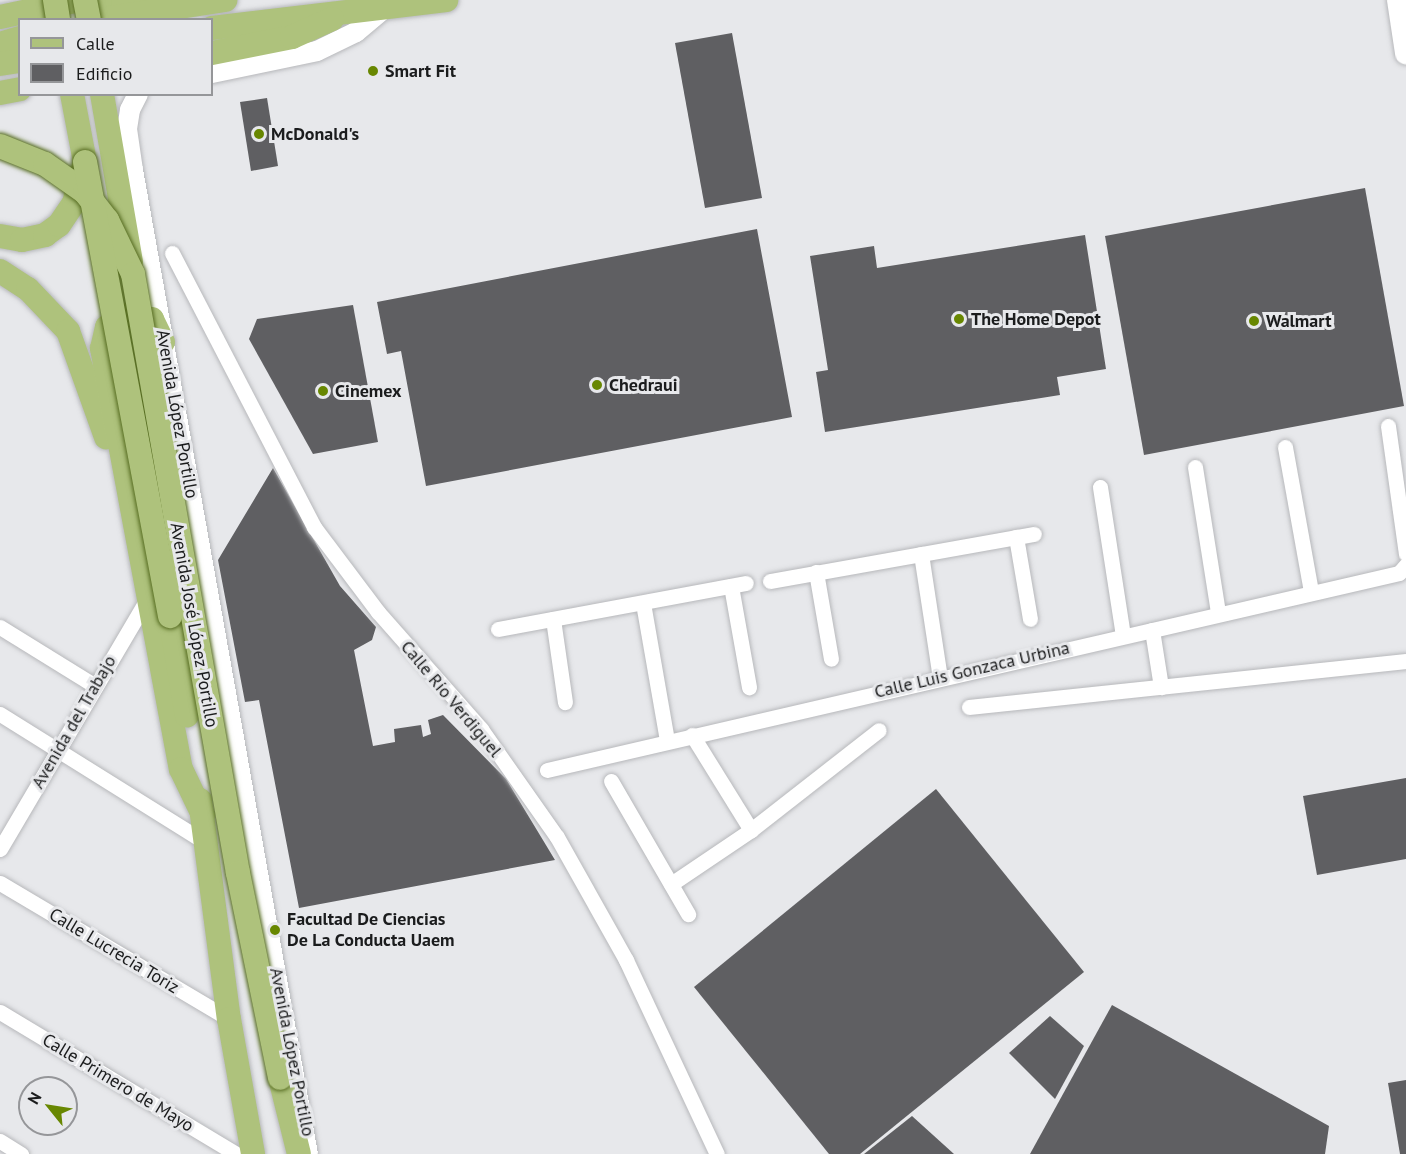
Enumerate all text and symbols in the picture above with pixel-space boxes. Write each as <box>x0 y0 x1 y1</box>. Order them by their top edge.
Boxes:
legend <box>18 18 213 96</box>
text: Calle <box>76 32 115 55</box>
place label: Smart Fit <box>385 60 456 82</box>
text: Edificio <box>76 62 132 85</box>
marker: Smart Fit <box>366 64 380 78</box>
place label: McDonald's <box>271 123 359 145</box>
marker: McDonald's <box>252 127 266 141</box>
place label: The Home Depot <box>971 308 1101 330</box>
place label: Walmart <box>1266 310 1331 332</box>
marker: The Home Depot <box>952 312 966 326</box>
marker: Walmart <box>1247 314 1261 328</box>
street label: Avenida López Portillo <box>151 328 203 500</box>
place label: Chedraui <box>609 374 677 396</box>
marker: Chedraui <box>590 378 604 392</box>
place label: Cinemex <box>335 380 402 402</box>
marker: Cinemex <box>316 384 330 398</box>
street label: Avenida José López Portillo <box>165 521 223 729</box>
street label: Calle Río Verdiguel <box>396 636 506 762</box>
street label: Calle Luis Gonzaca Urbina <box>872 637 1072 703</box>
street label: Avenida del Trabajo <box>27 651 121 793</box>
street label: Calle Lucrecia Toriz <box>45 904 183 998</box>
place label: Facultad De Ciencias De La Conducta Uaem <box>287 909 455 952</box>
marker: Facultad De Ciencias De La Conducta Uaem <box>268 923 282 937</box>
street label: Avenida López Portillo <box>265 966 319 1138</box>
street label: Calle Primero de Mayo <box>38 1029 198 1137</box>
north arrow <box>18 1076 78 1136</box>
text: N <box>23 1088 45 1108</box>

